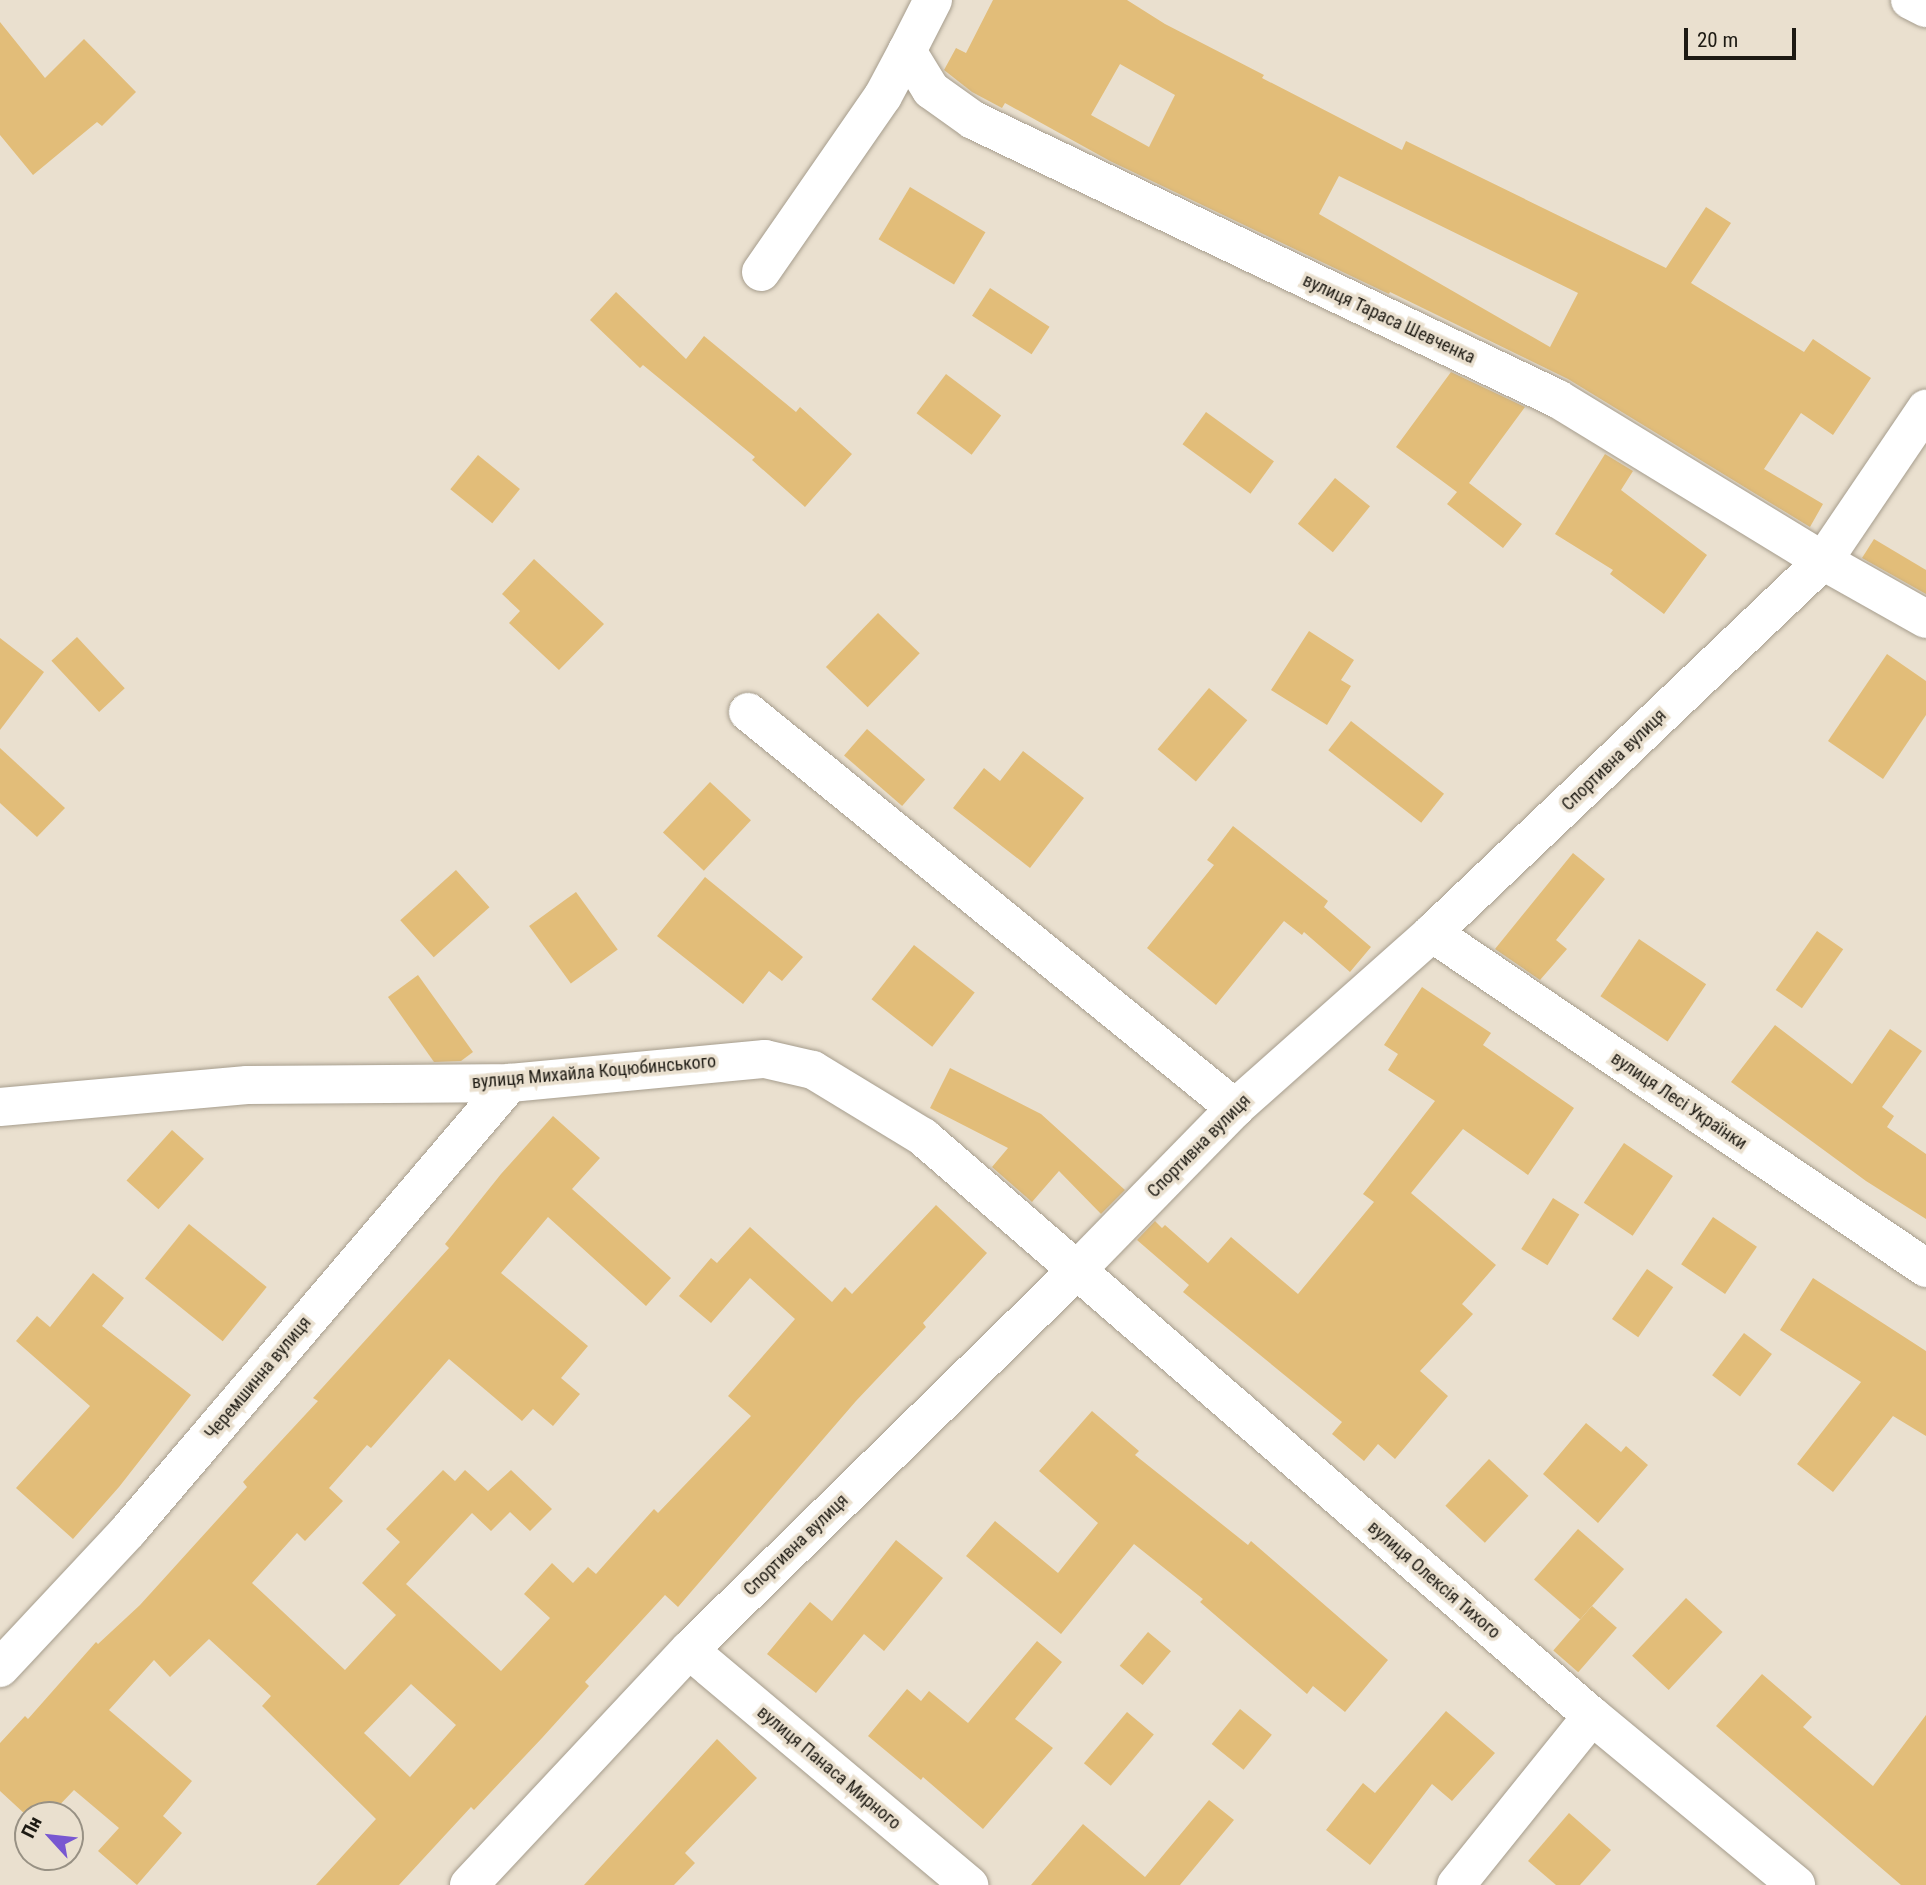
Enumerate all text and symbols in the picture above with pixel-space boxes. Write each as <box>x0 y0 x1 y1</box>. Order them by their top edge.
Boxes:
scale bar <box>1688 14 1800 58</box>
text: 20 m <box>1697 28 1738 52</box>
street label: вулиця Тараса Шевченка <box>1299 269 1479 369</box>
street label: Спортивна вулиця <box>1557 705 1671 815</box>
street label: вулиця Лесі Українки <box>1607 1048 1751 1154</box>
street label: вулиця Михайла Коцюбинського <box>471 1051 717 1093</box>
street label: Спортивна вулиця <box>1143 1090 1255 1202</box>
street label: Черемшинна вулиця <box>200 1312 316 1444</box>
street label: Спортивна вулиця <box>739 1490 853 1600</box>
street label: вулиця Олексія Тихого <box>1363 1516 1505 1644</box>
street label: вулиця Панаса Мирного <box>753 1702 905 1834</box>
north arrow <box>14 1801 84 1871</box>
text: Пн <box>17 1813 47 1842</box>

